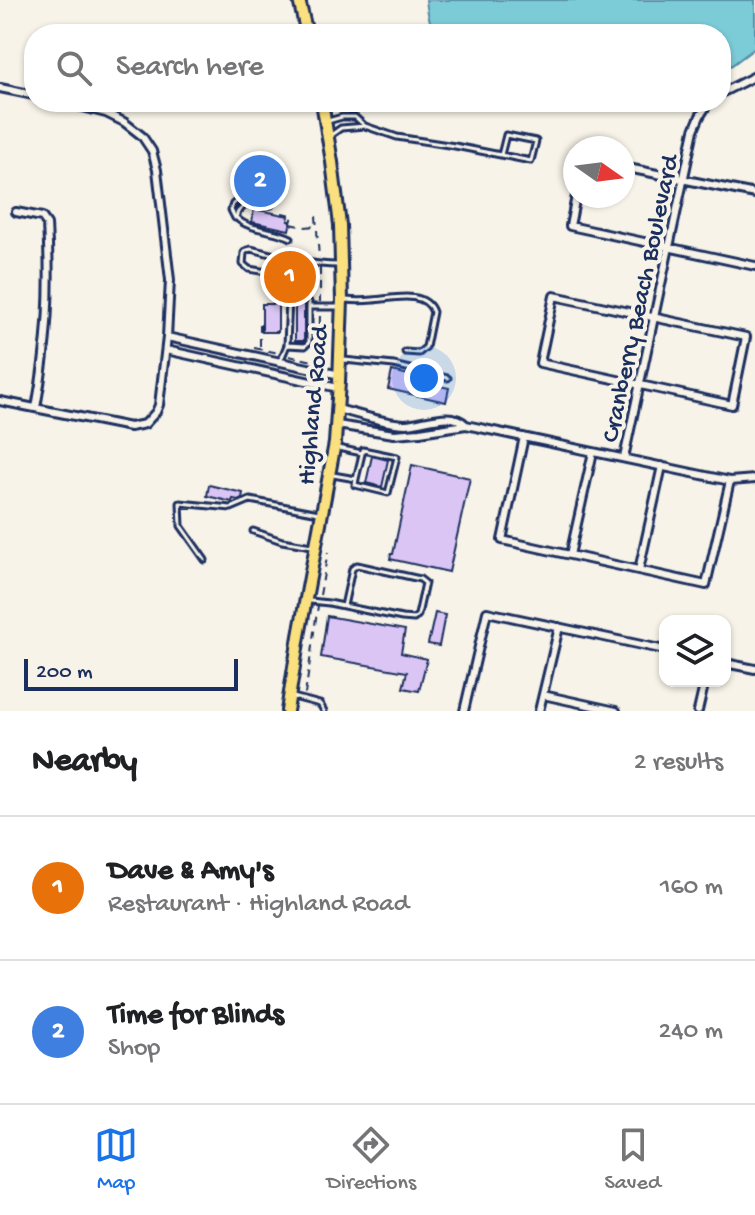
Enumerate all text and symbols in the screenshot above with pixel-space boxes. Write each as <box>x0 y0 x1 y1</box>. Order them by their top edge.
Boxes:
search box <box>24 24 731 112</box>
icon: search <box>52 46 96 90</box>
text: Search here <box>116 51 264 86</box>
north arrow <box>563 136 635 208</box>
pin: 2 <box>234 151 286 211</box>
street label: Cranberry Beach Boulevard <box>597 151 688 446</box>
pin: 1 <box>264 247 316 307</box>
street label: Highland Road <box>293 323 338 486</box>
your location <box>404 358 444 398</box>
map controls <box>659 615 731 687</box>
button: layers <box>659 615 731 687</box>
scale bar <box>24 655 238 691</box>
text: 200 m <box>36 660 93 686</box>
text: Nearby <box>32 743 137 783</box>
text: 2 results <box>634 748 723 779</box>
text: Dave & Amy's <box>108 855 273 890</box>
text: 1 <box>53 873 63 904</box>
text: 160 m <box>660 873 723 904</box>
text: Restaurant · Highland Road <box>108 890 409 921</box>
text: Time for Blinds <box>108 999 284 1034</box>
text: 2 <box>52 1017 64 1048</box>
text: 240 m <box>659 1017 723 1048</box>
text: Shop <box>108 1034 160 1065</box>
tab: Map <box>94 1123 138 1197</box>
tab: Directions <box>327 1123 416 1197</box>
tab: Saved <box>604 1123 661 1197</box>

